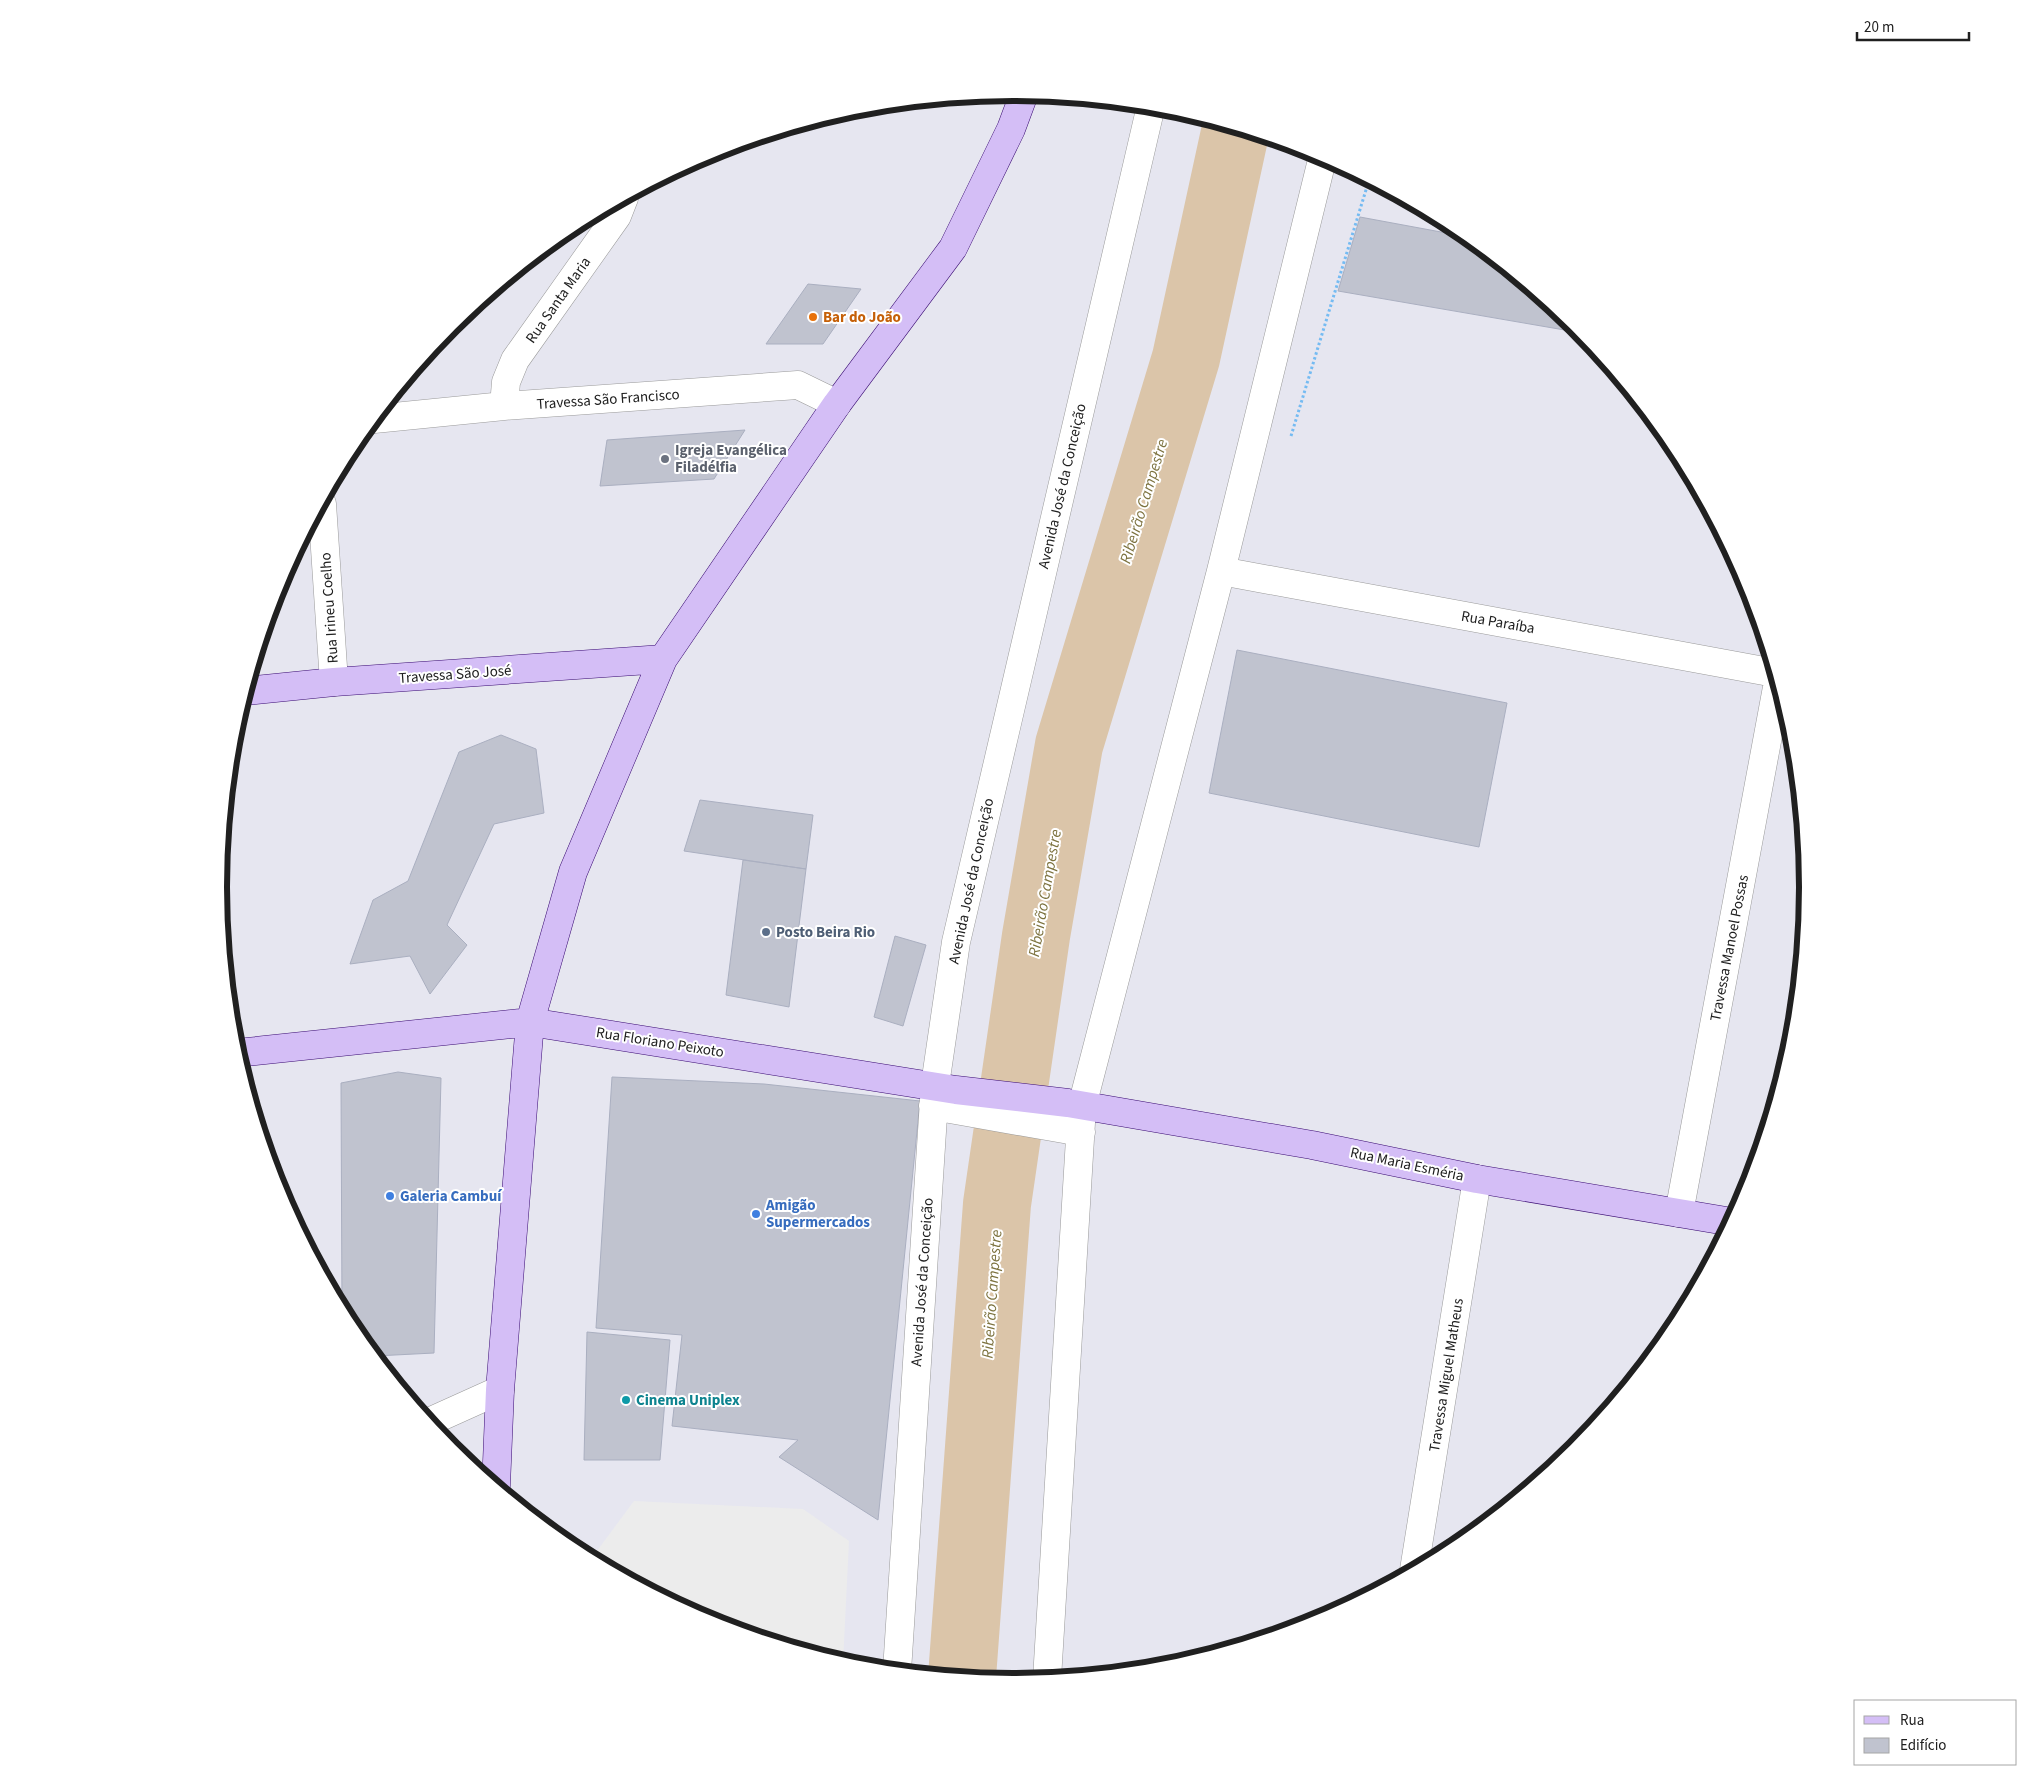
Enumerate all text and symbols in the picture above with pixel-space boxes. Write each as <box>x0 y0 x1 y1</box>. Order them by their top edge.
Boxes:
scale bar <box>1857 10 1970 42</box>
text: 20 m <box>1864 17 1894 38</box>
street label: Rua Santa Maria <box>521 253 596 348</box>
place label: Bar do João <box>823 307 901 328</box>
marker: Bar do João <box>807 311 819 323</box>
street label: Travessa São Francisco <box>536 384 680 415</box>
street label: Avenida José da Conceição <box>1033 401 1092 571</box>
water label: Ribeirão Campestre <box>1115 436 1173 566</box>
place label: Igreja Evangélica Filadélfia <box>675 440 787 478</box>
marker: Igreja Evangélica Filadélfia <box>659 453 671 465</box>
street label: Rua Irineu Coelho <box>315 552 344 664</box>
street label: Rua Paraíba <box>1459 606 1536 639</box>
street label: Travessa São José <box>398 660 512 689</box>
street label: Avenida José da Conceição <box>944 796 999 966</box>
water label: Ribeirão Campestre <box>1023 827 1067 959</box>
street label: Travessa Manoel Possas <box>1705 873 1754 1023</box>
place label: Posto Beira Rio <box>776 922 875 943</box>
marker: Posto Beira Rio <box>760 926 772 938</box>
street label: Rua Floriano Peixoto <box>595 1022 725 1063</box>
street label: Rua Maria Esméria <box>1348 1142 1466 1187</box>
place label: Galeria Cambuí <box>400 1186 502 1207</box>
marker: Galeria Cambuí <box>384 1190 396 1202</box>
place label: Amigão Supermercados <box>765 1195 870 1233</box>
street label: Avenida José da Conceição <box>906 1197 939 1367</box>
marker: Amigão Supermercados <box>750 1208 762 1220</box>
water label: Ribeirão Campestre <box>977 1229 1007 1359</box>
street label: Travessa Miguel Matheus <box>1424 1297 1469 1453</box>
place label: Cinema Uniplex <box>636 1390 740 1411</box>
marker: Cinema Uniplex <box>620 1394 632 1406</box>
legend <box>1854 1700 2017 1765</box>
text: Rua <box>1900 1710 1924 1731</box>
text: Edifício <box>1900 1735 1947 1756</box>

